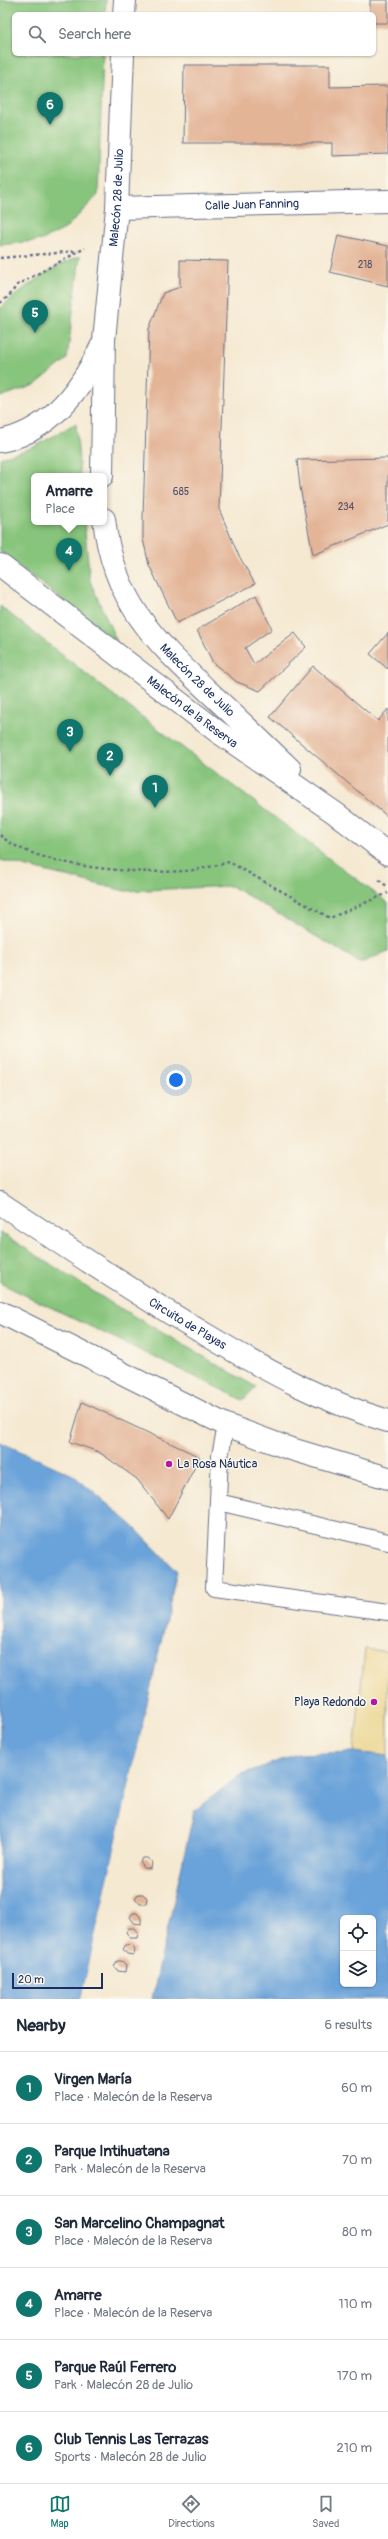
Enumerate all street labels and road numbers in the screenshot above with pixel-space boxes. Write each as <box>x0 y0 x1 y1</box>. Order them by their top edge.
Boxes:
street label: Malecón 28 de Julio <box>106 148 127 247</box>
street label: Calle Juan Fanning <box>205 196 299 214</box>
street label: Malecón 28 de Julio <box>156 641 238 720</box>
street label: Malecón de la Reserva <box>144 673 241 752</box>
street label: Circuito de Playas <box>146 1295 229 1353</box>

